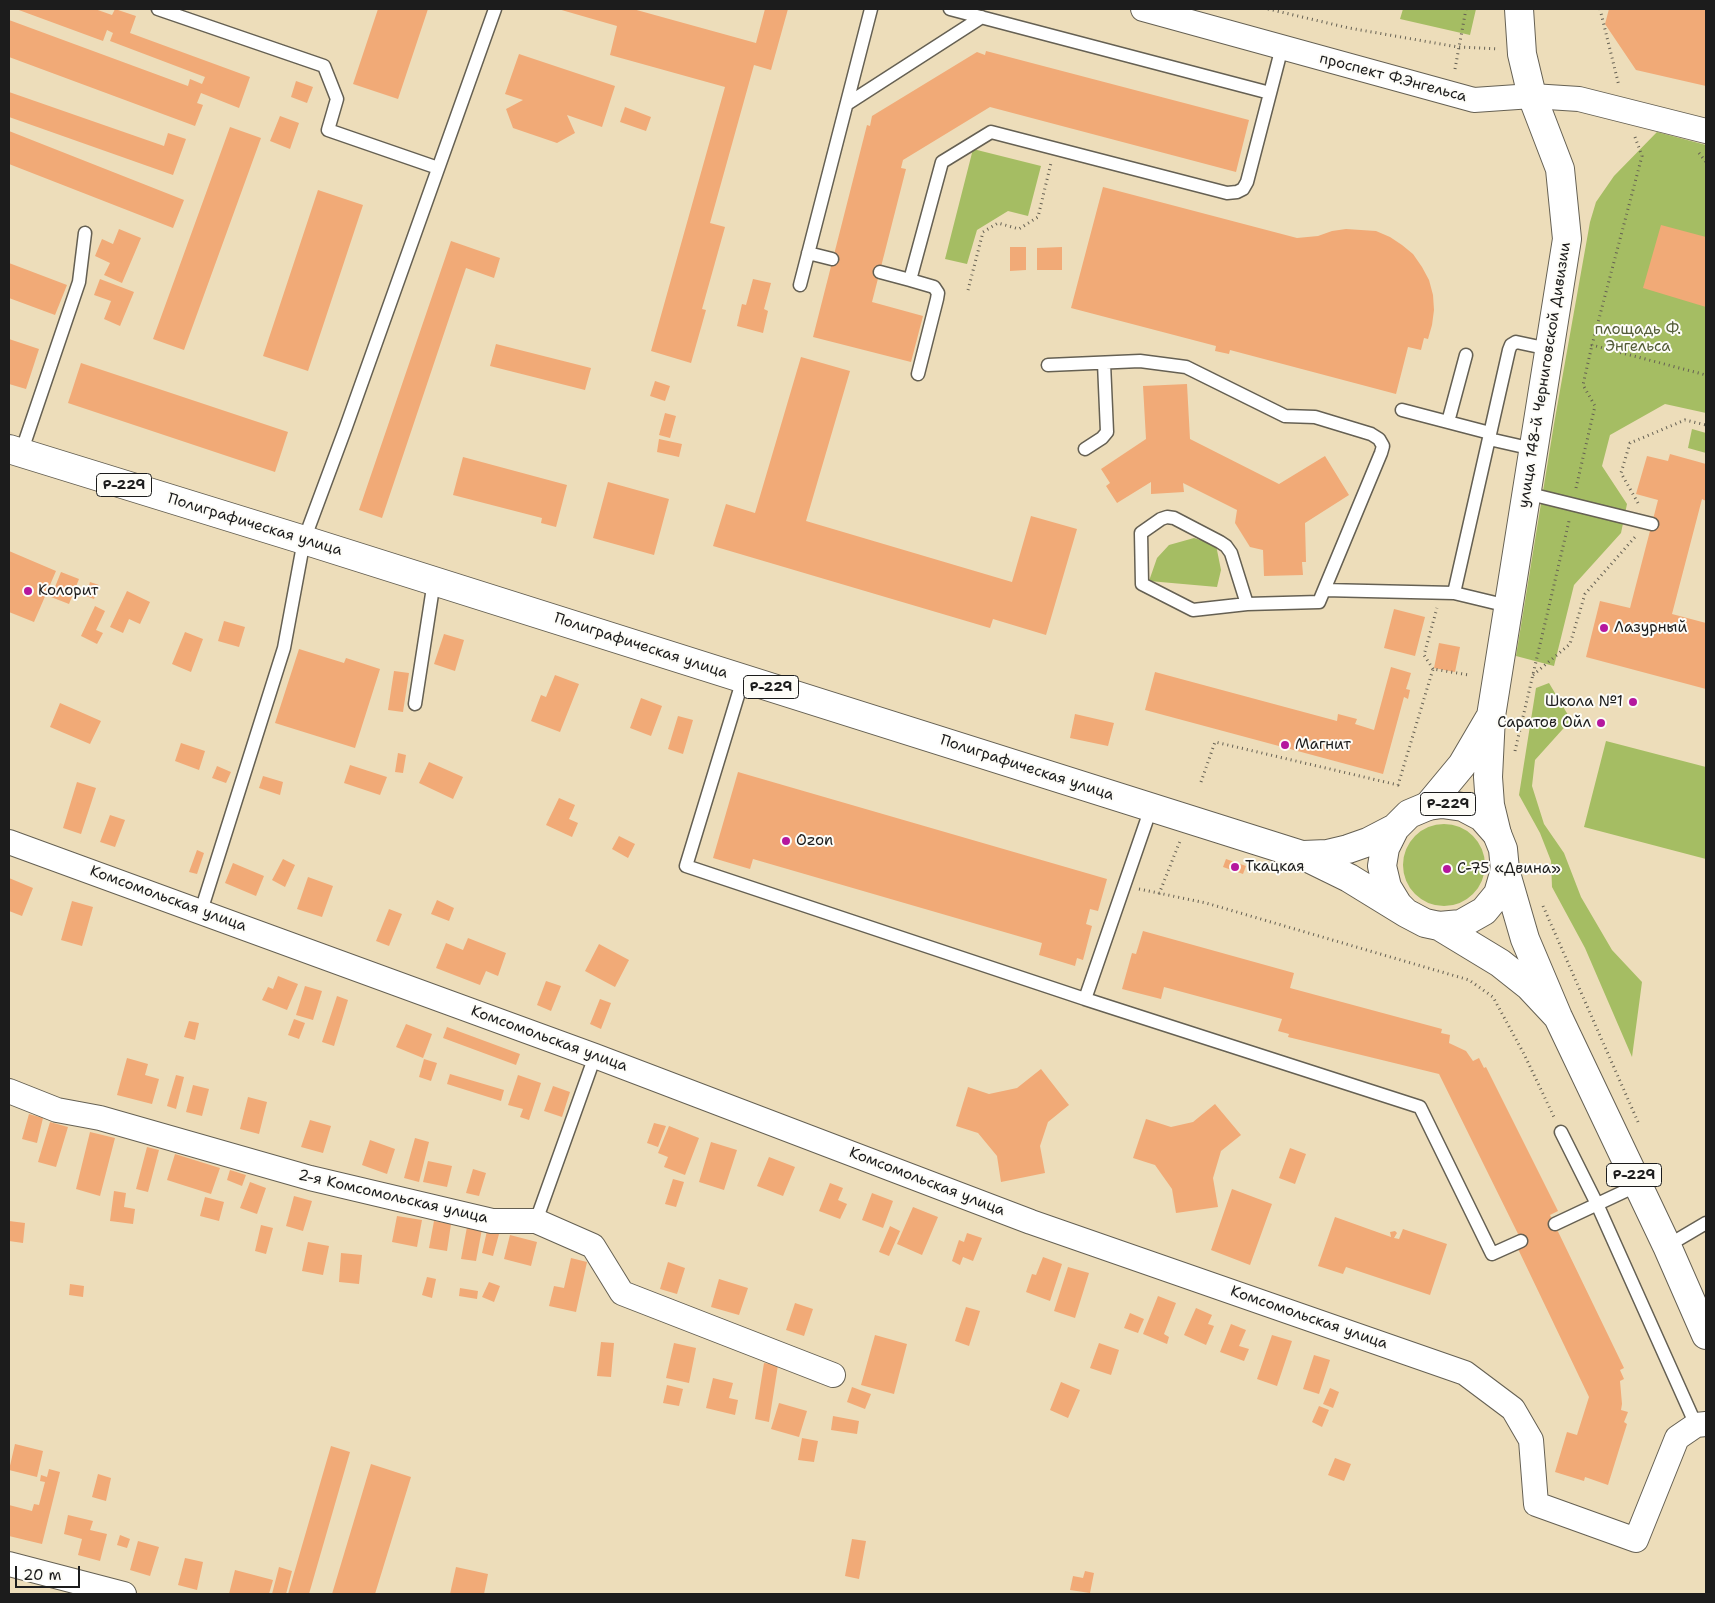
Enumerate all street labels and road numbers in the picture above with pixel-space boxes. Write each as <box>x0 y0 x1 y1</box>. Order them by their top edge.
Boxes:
street label: проспект Ф.Энгельса <box>1317 50 1469 106</box>
street label: улица 148-й Черниговской Дивизии <box>1515 241 1575 509</box>
road number: Р-229 <box>96 474 152 496</box>
street label: Полиграфическая улица <box>166 490 344 560</box>
street label: Полиграфическая улица <box>552 609 730 683</box>
road number: Р-229 <box>744 676 798 699</box>
street label: Полиграфическая улица <box>938 731 1116 805</box>
road number: Р-229 <box>1420 792 1476 816</box>
street label: Комсомольская улица <box>87 862 249 936</box>
street label: Комсомольская улица <box>468 1002 630 1076</box>
street label: Комсомольская улица <box>847 1144 1007 1220</box>
road number: Р-229 <box>1606 1164 1662 1186</box>
street label: 2-я Комсомольская улица <box>296 1166 490 1228</box>
street label: Комсомольская улица <box>1228 1283 1390 1353</box>

